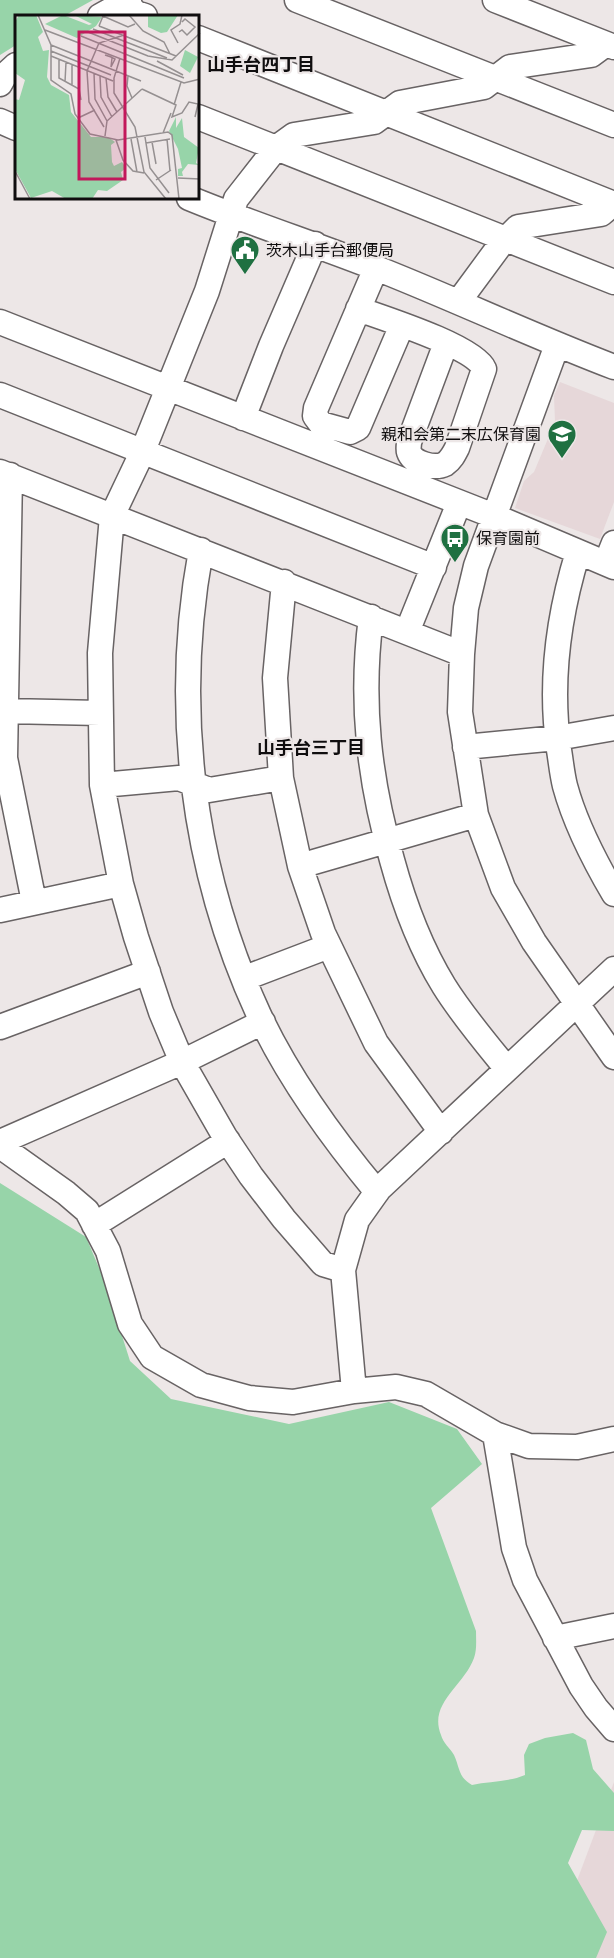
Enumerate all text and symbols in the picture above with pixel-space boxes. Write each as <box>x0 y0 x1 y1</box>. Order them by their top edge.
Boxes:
inset map <box>15 15 200 200</box>
district label: 山手台四丁目 <box>207 53 315 75</box>
public building icon: 茨木山手台郵便局 <box>229 234 261 276</box>
place label: 茨木山手台郵便局 <box>266 240 394 260</box>
school or university icon: 親和会第二末広保育園 <box>546 418 578 460</box>
place label: 親和会第二末広保育園 <box>381 424 541 444</box>
bus stop icon: 保育園前 <box>439 522 471 564</box>
place label: 保育園前 <box>476 528 540 548</box>
district label: 山手台三丁目 <box>257 736 365 758</box>

